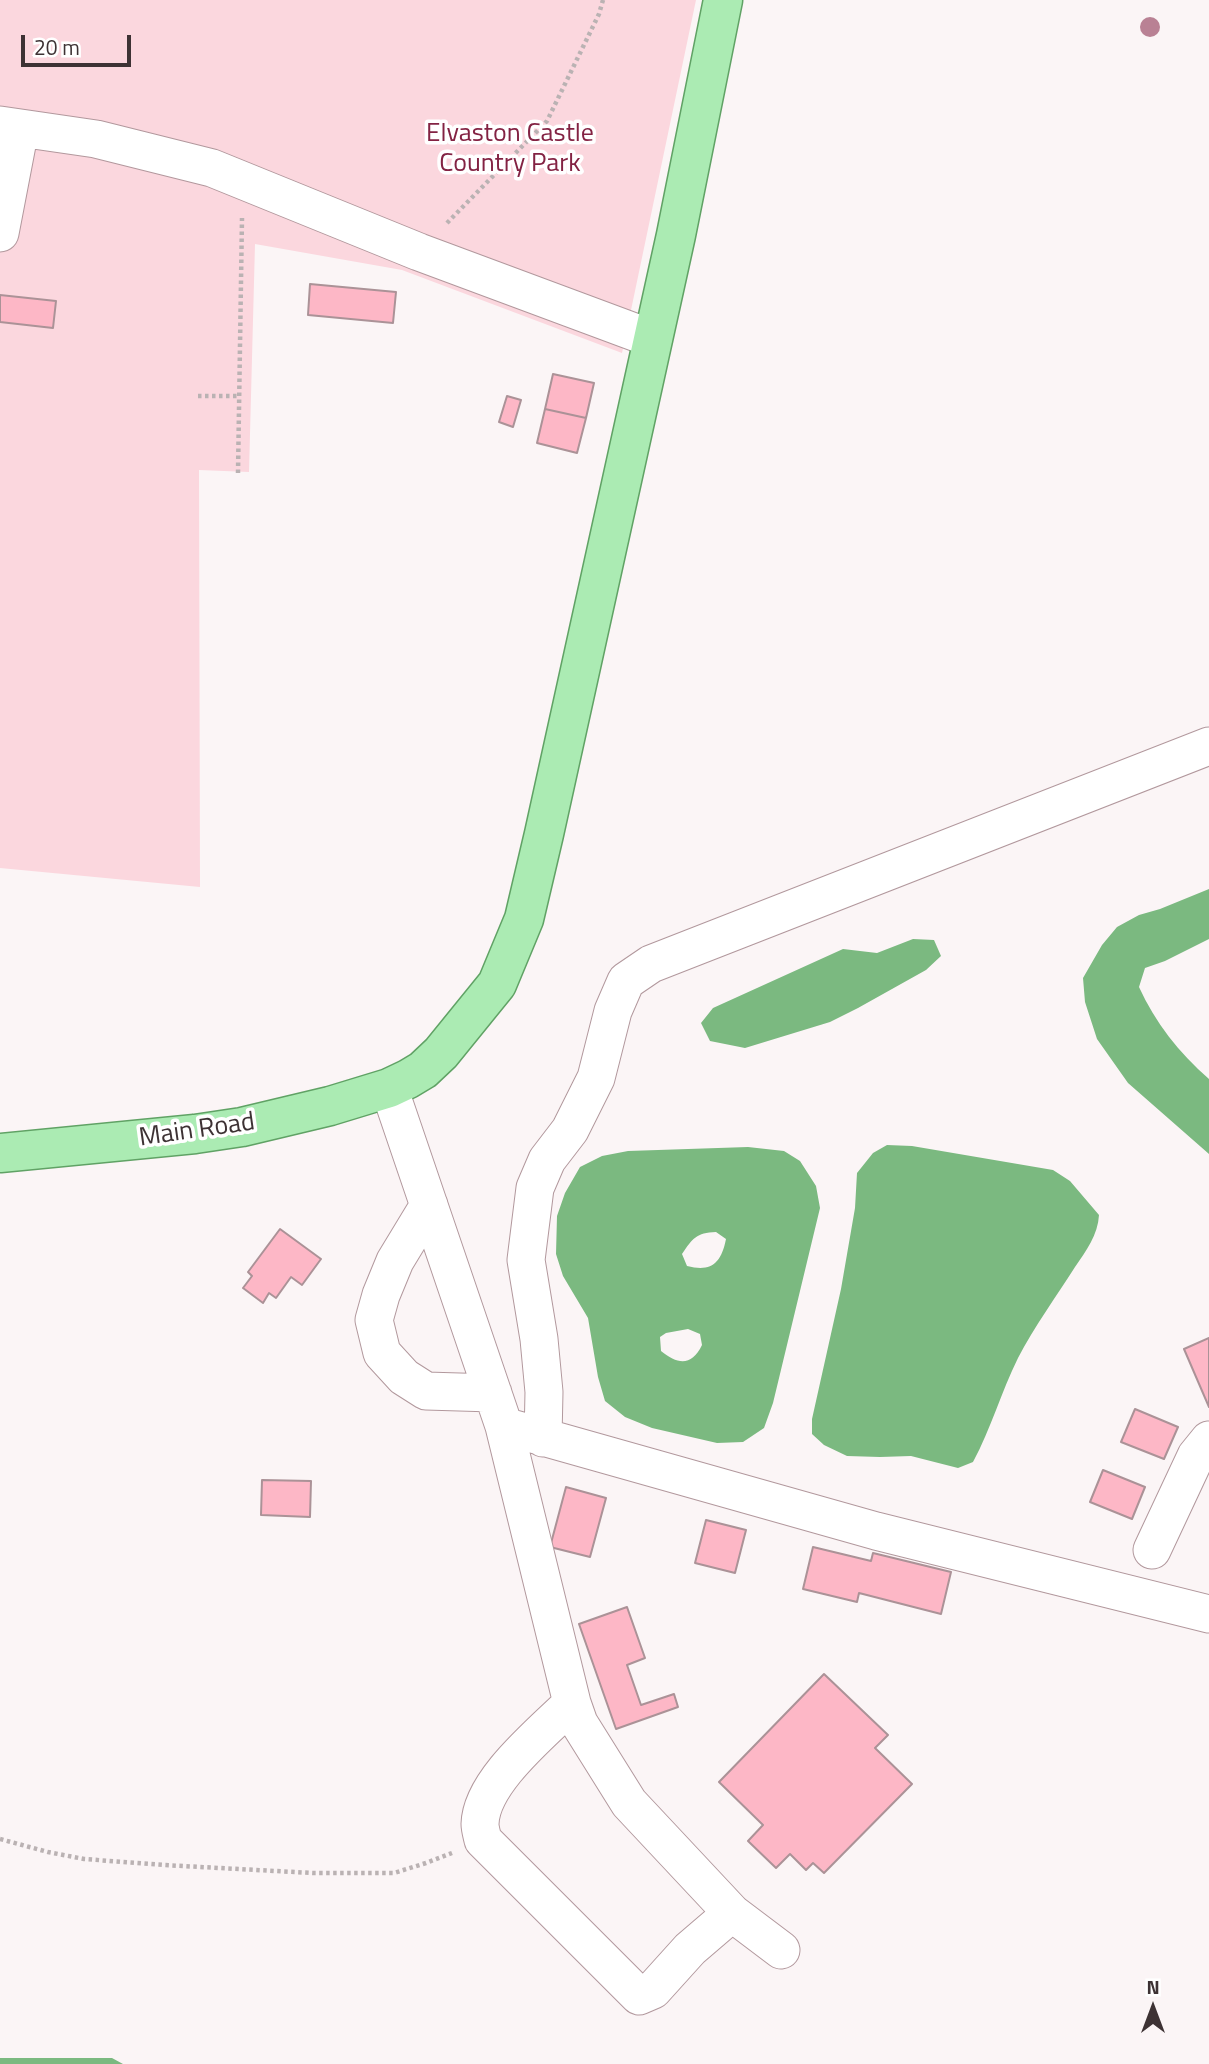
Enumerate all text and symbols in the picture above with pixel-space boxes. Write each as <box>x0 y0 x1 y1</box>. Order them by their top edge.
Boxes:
scale bar <box>24 21 135 65</box>
text: 20 m <box>34 31 80 63</box>
park label: Elvaston Castle Country Park <box>426 119 594 180</box>
street label: Main Road <box>137 1107 257 1155</box>
text: N <box>1146 1972 1160 2001</box>
north arrow <box>1118 1973 1188 2043</box>

